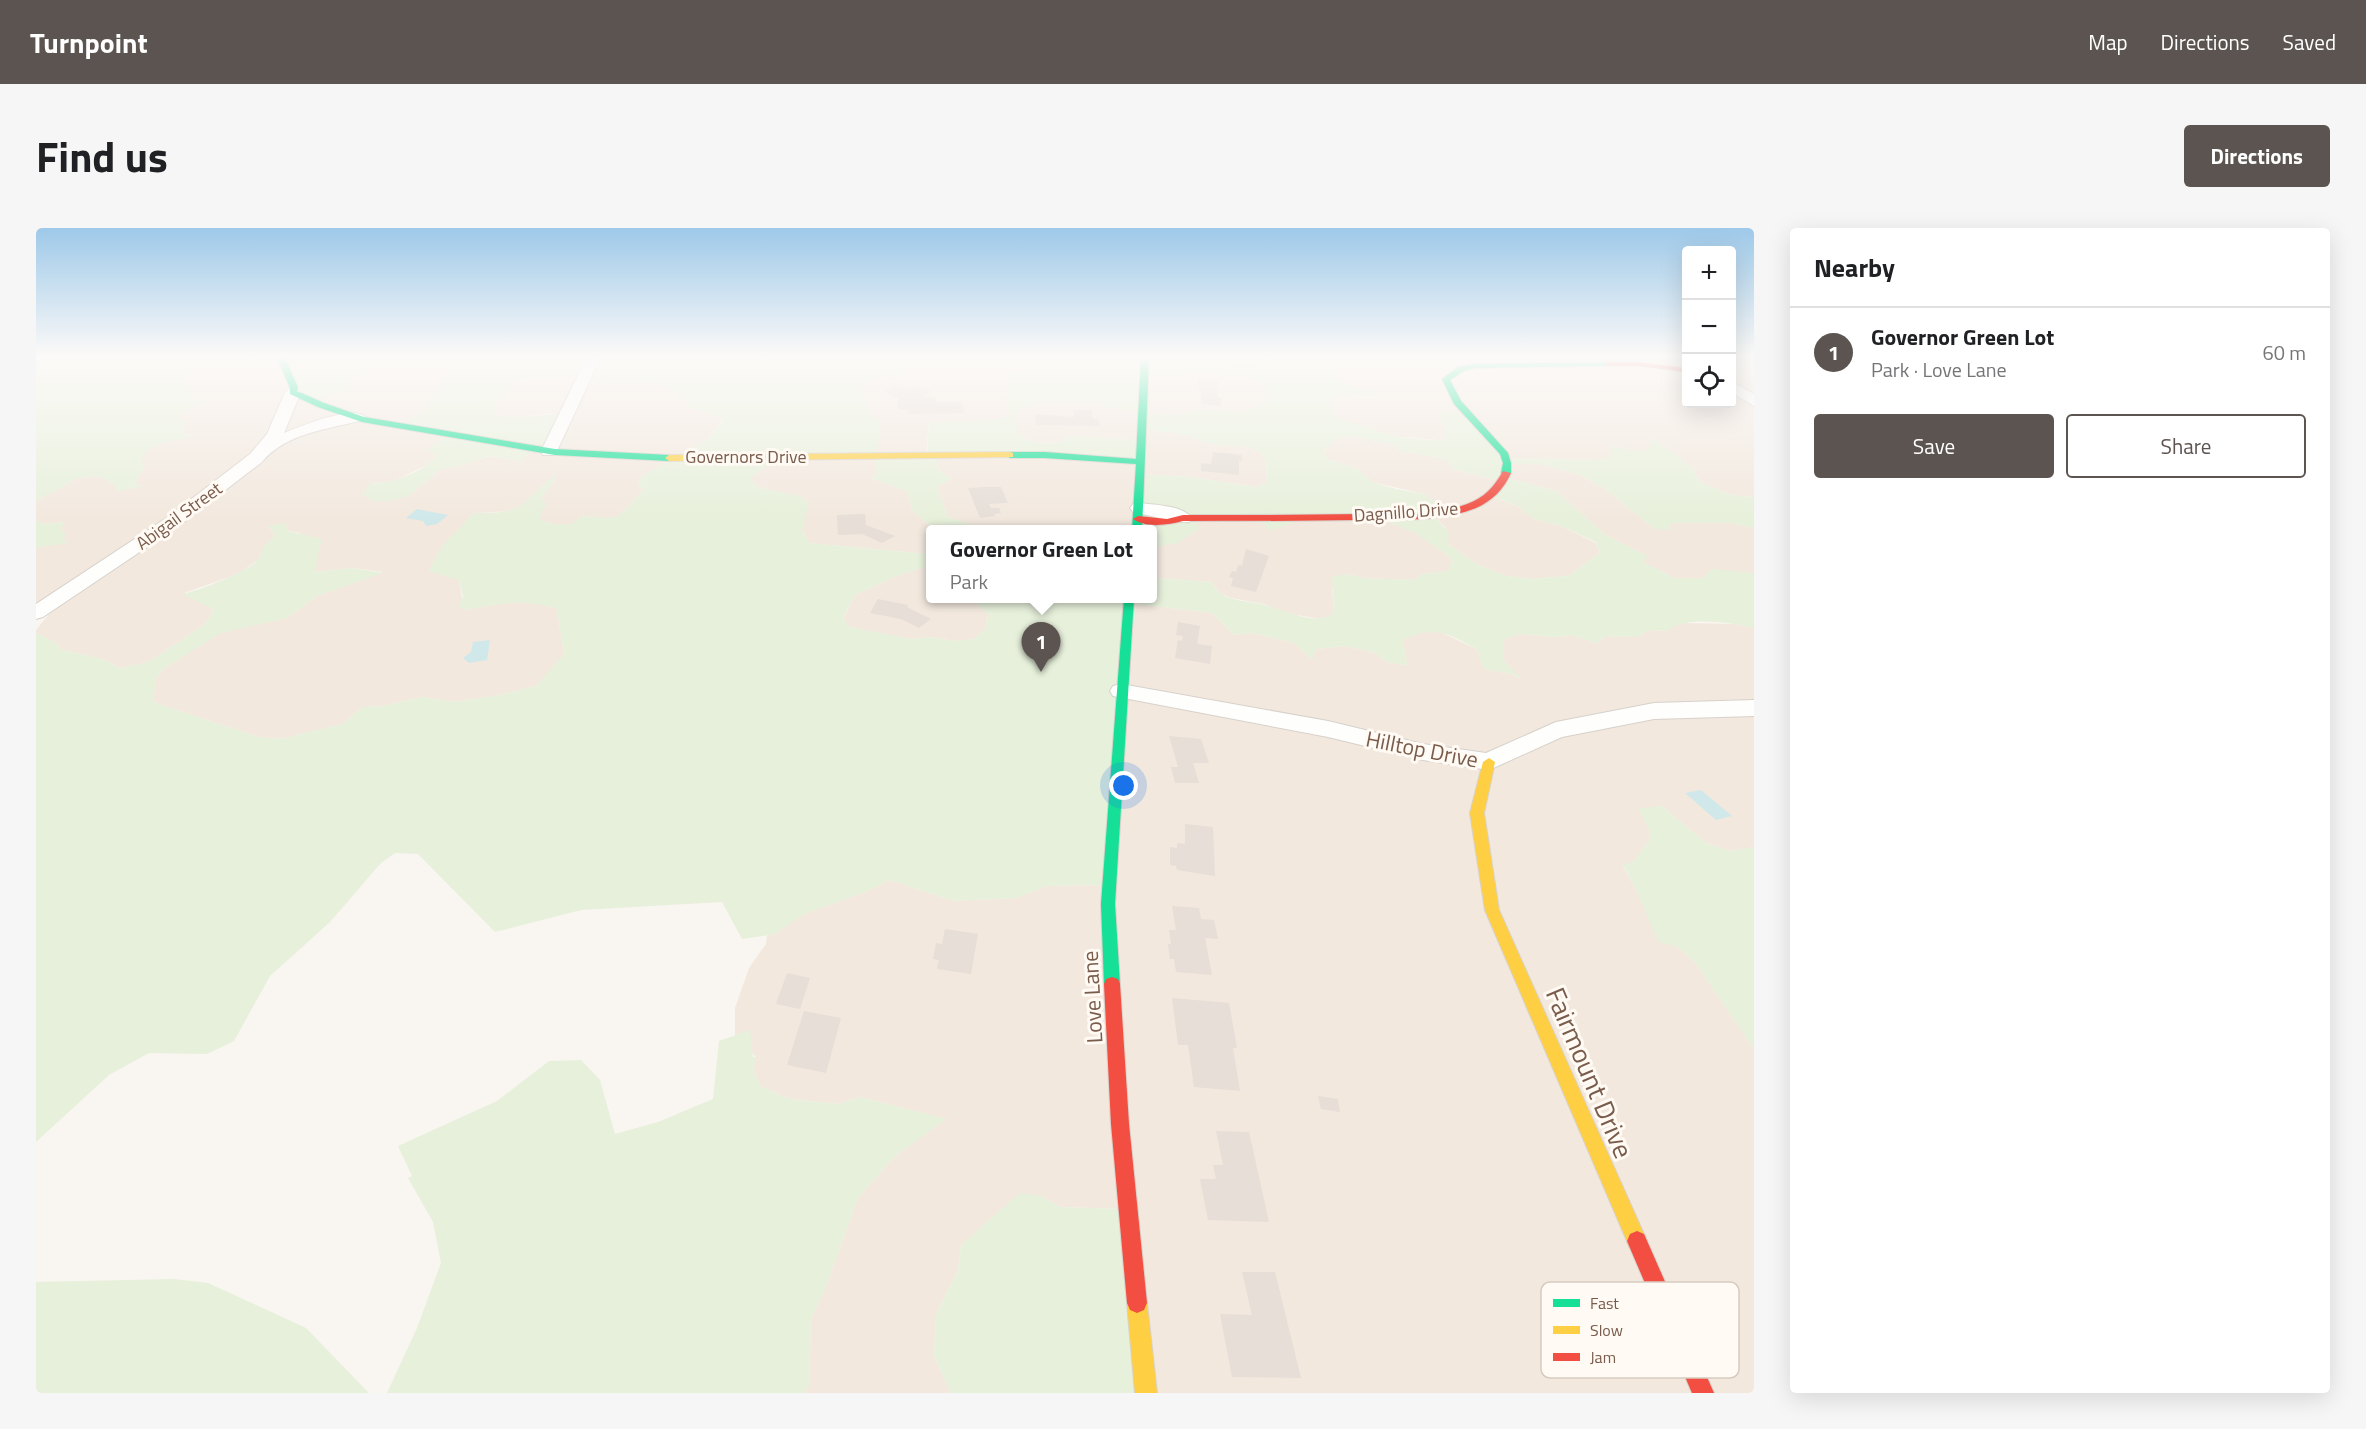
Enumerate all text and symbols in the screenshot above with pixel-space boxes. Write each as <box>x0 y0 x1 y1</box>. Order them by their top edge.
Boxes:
text: Turnpoint <box>30 21 148 64</box>
text: Map <box>2088 26 2128 58</box>
text: Directions <box>2161 26 2250 58</box>
text: Saved <box>2283 26 2336 58</box>
text: Find us <box>36 124 168 188</box>
button: Directions <box>2184 125 2330 187</box>
map controls <box>1682 246 1736 408</box>
button: + <box>1682 246 1736 300</box>
text: Nearby <box>1814 248 1895 287</box>
button: − <box>1682 300 1736 354</box>
text: Governor Green Lot <box>1871 320 2054 354</box>
text: 1 <box>1828 337 1839 368</box>
text: 60 m <box>2262 337 2306 368</box>
button: locate <box>1682 354 1736 408</box>
text: Park · Love Lane <box>1871 354 2007 385</box>
button: Save <box>1814 414 2054 478</box>
button: Share <box>2066 414 2306 478</box>
street label: Governors Drive <box>685 443 807 470</box>
street label: Abigail Street <box>130 475 228 556</box>
street label: Dagnillo Drive <box>1353 494 1459 529</box>
popup <box>926 525 1157 603</box>
text: Governor Green Lot <box>950 532 1133 566</box>
text: Park <box>950 566 988 597</box>
pin: 1 <box>1022 622 1060 672</box>
street label: Hilltop Drive <box>1363 721 1481 777</box>
your location <box>1109 771 1138 800</box>
street label: Love Lane <box>1073 950 1111 1044</box>
street label: Fairmount Drive <box>1536 981 1645 1164</box>
legend <box>1541 1282 1739 1378</box>
text: Fast <box>1590 1291 1619 1315</box>
text: Slow <box>1590 1318 1623 1342</box>
text: Jam <box>1590 1345 1616 1369</box>

